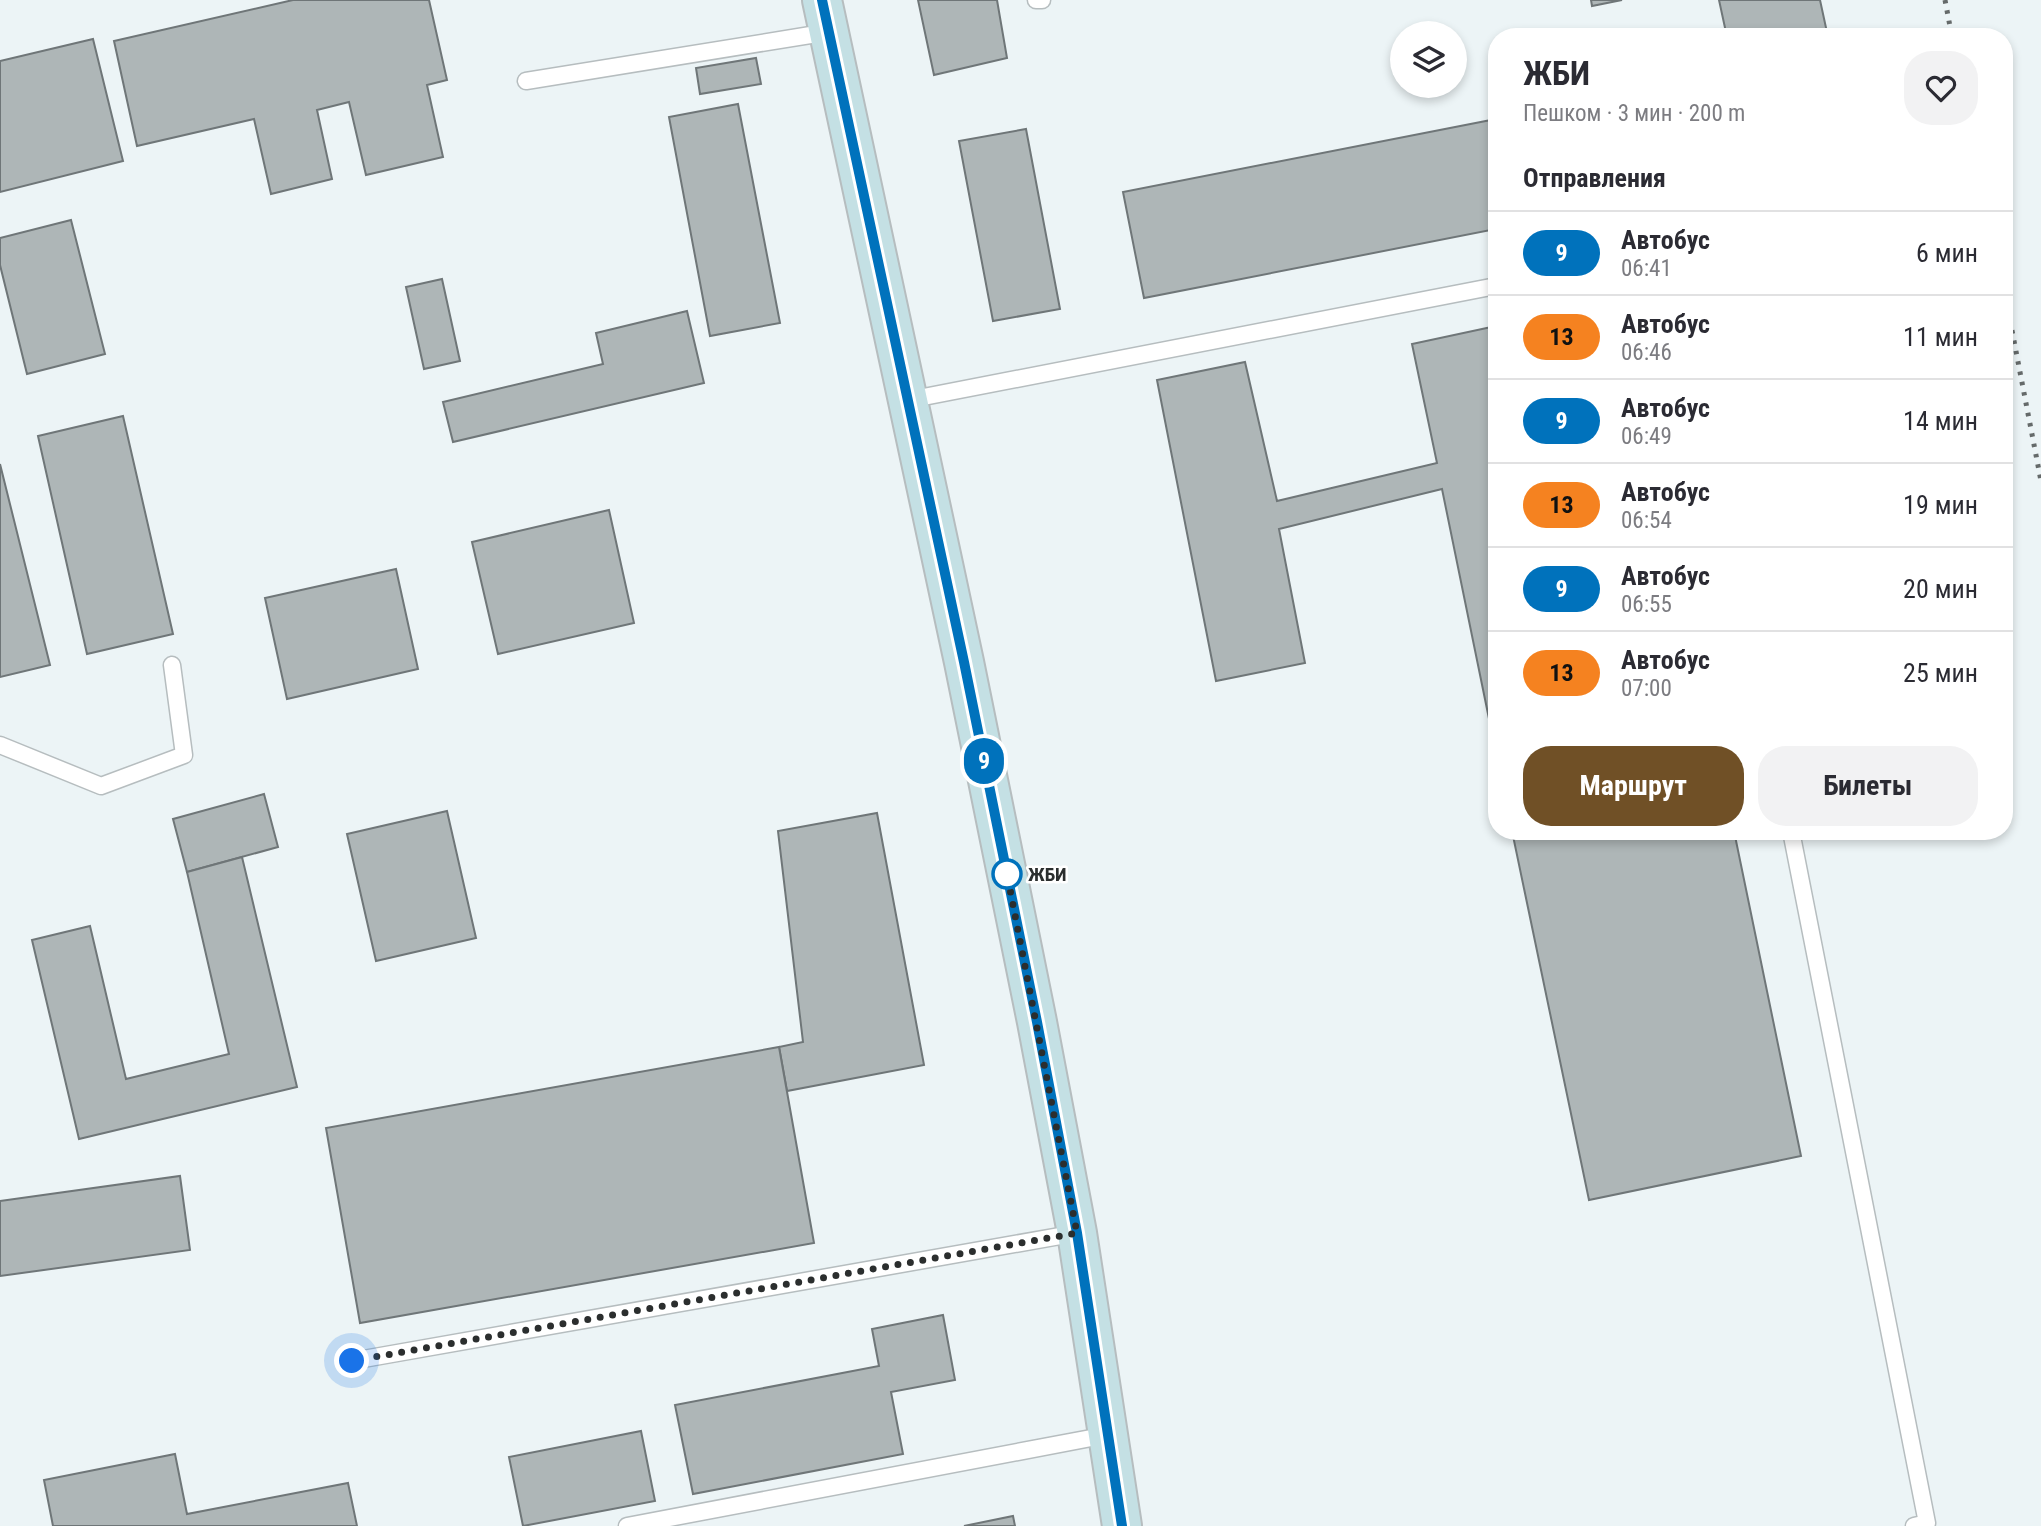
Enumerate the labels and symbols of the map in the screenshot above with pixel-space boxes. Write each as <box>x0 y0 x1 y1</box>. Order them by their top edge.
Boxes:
line badge: 9 <box>961 738 1007 784</box>
marker: ЖБИ <box>992 859 1022 889</box>
place label: ЖБИ <box>1028 863 1067 886</box>
your location <box>334 1343 369 1378</box>

